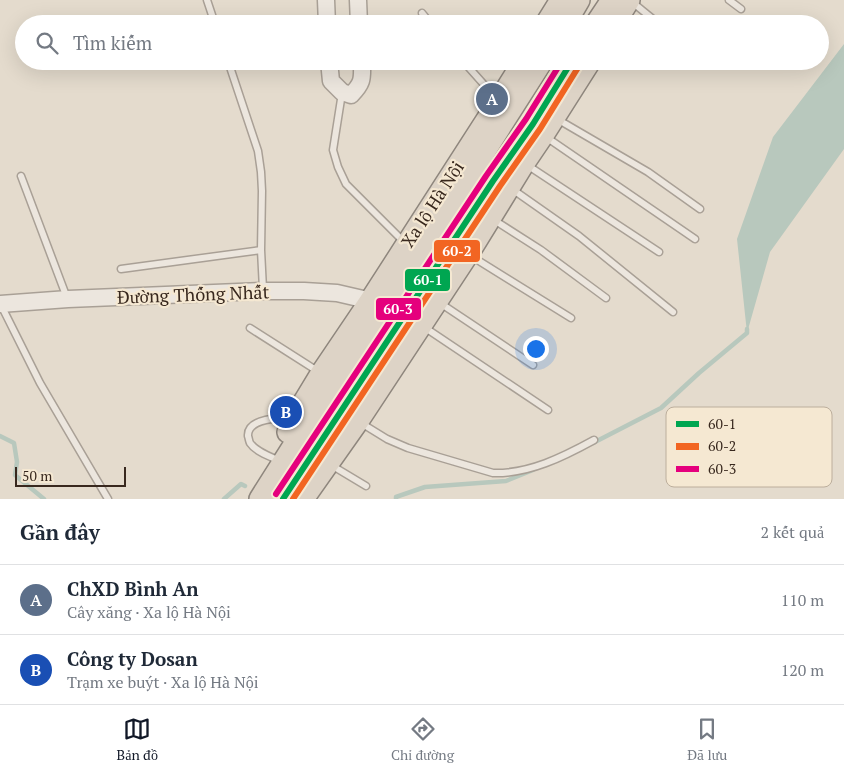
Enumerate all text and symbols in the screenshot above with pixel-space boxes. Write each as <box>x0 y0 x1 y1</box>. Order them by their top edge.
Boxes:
search box <box>15 15 829 70</box>
icon: search <box>33 29 61 57</box>
text: Tìm kiếm <box>73 30 152 55</box>
pin: A <box>476 80 508 118</box>
street label: Xa lộ Hà Nội <box>395 156 469 252</box>
line badge: 60-2 <box>433 239 481 263</box>
text: 60-2 <box>442 241 472 260</box>
line badge: 60-1 <box>404 268 451 292</box>
text: 60-1 <box>413 270 443 289</box>
street label: Đường Thống Nhất <box>116 279 270 309</box>
line badge: 60-3 <box>375 297 422 321</box>
text: 60-3 <box>383 299 413 318</box>
your location <box>523 336 549 362</box>
pin: B <box>270 393 302 431</box>
legend <box>666 407 832 487</box>
text: 60-1 <box>708 414 736 433</box>
text: 60-2 <box>708 436 736 455</box>
text: 60-3 <box>708 459 736 478</box>
scale bar <box>15 464 126 487</box>
text: 50 m <box>22 466 52 485</box>
text: Gần đây <box>20 518 100 546</box>
text: 2 kết quả <box>761 521 824 543</box>
text: ChXD Bình An <box>67 576 199 601</box>
text: A <box>30 589 42 611</box>
text: 110 m <box>781 589 824 611</box>
text: Cây xăng · Xa lộ Hà Nội <box>67 601 231 623</box>
text: Công ty Dosan <box>67 646 198 671</box>
text: B <box>31 659 41 681</box>
text: 120 m <box>781 659 824 681</box>
text: Trạm xe buýt · Xa lộ Hà Nội <box>67 671 259 693</box>
tab: Bản đồ <box>117 715 158 764</box>
tab: Chỉ đường <box>391 715 454 764</box>
tab: Đã lưu <box>687 715 727 764</box>

